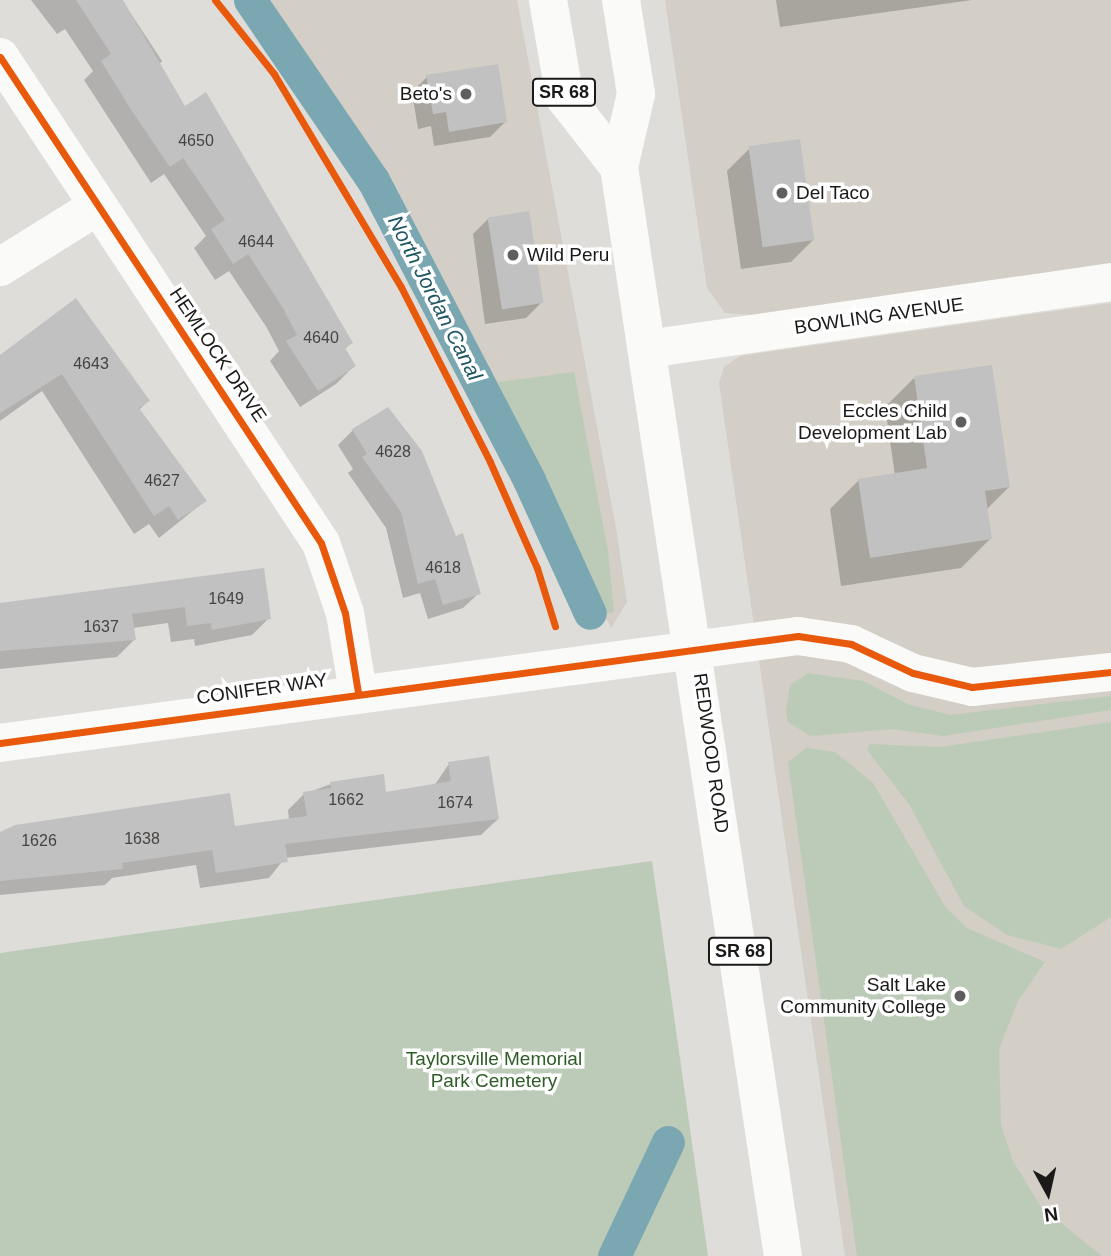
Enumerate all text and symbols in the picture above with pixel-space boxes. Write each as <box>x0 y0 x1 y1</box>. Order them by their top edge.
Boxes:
road number: SR 68 <box>531 78 597 106</box>
place label: Beto's <box>400 83 452 105</box>
marker: Beto's <box>458 86 474 102</box>
house number: 4650 <box>178 131 214 151</box>
place label: Del Taco <box>796 182 870 204</box>
marker: Del Taco <box>774 185 790 201</box>
water label: North Jordan Canal <box>382 211 488 385</box>
house number: 4644 <box>238 232 274 252</box>
place label: Wild Peru <box>527 244 609 266</box>
marker: Wild Peru <box>505 247 521 263</box>
street label: HEMLOCK DRIVE <box>165 283 271 427</box>
street label: BOWLING AVENUE <box>792 293 966 339</box>
house number: 4640 <box>303 328 339 348</box>
house number: 4643 <box>73 354 109 374</box>
place label: Eccles Child Development Lab <box>798 400 947 444</box>
marker: Eccles Child Development Lab <box>953 414 969 430</box>
house number: 4628 <box>375 442 411 462</box>
house number: 4627 <box>144 471 180 491</box>
house number: 4618 <box>425 558 461 578</box>
house number: 1649 <box>208 589 244 609</box>
house number: 1637 <box>83 617 119 637</box>
street label: CONIFER WAY <box>195 669 329 709</box>
street label: REDWOOD ROAD <box>688 671 734 835</box>
house number: 1662 <box>328 790 364 810</box>
house number: 1674 <box>437 793 473 813</box>
house number: 1638 <box>124 829 160 849</box>
house number: 1626 <box>21 831 57 851</box>
road number: SR 68 <box>707 936 773 966</box>
place label: Salt Lake Community College <box>780 974 946 1018</box>
marker: Salt Lake Community College <box>952 988 968 1004</box>
park label: Taylorsville Memorial Park Cemetery <box>406 1048 582 1092</box>
north arrow <box>1013 1158 1083 1228</box>
text: N <box>1043 1203 1059 1226</box>

